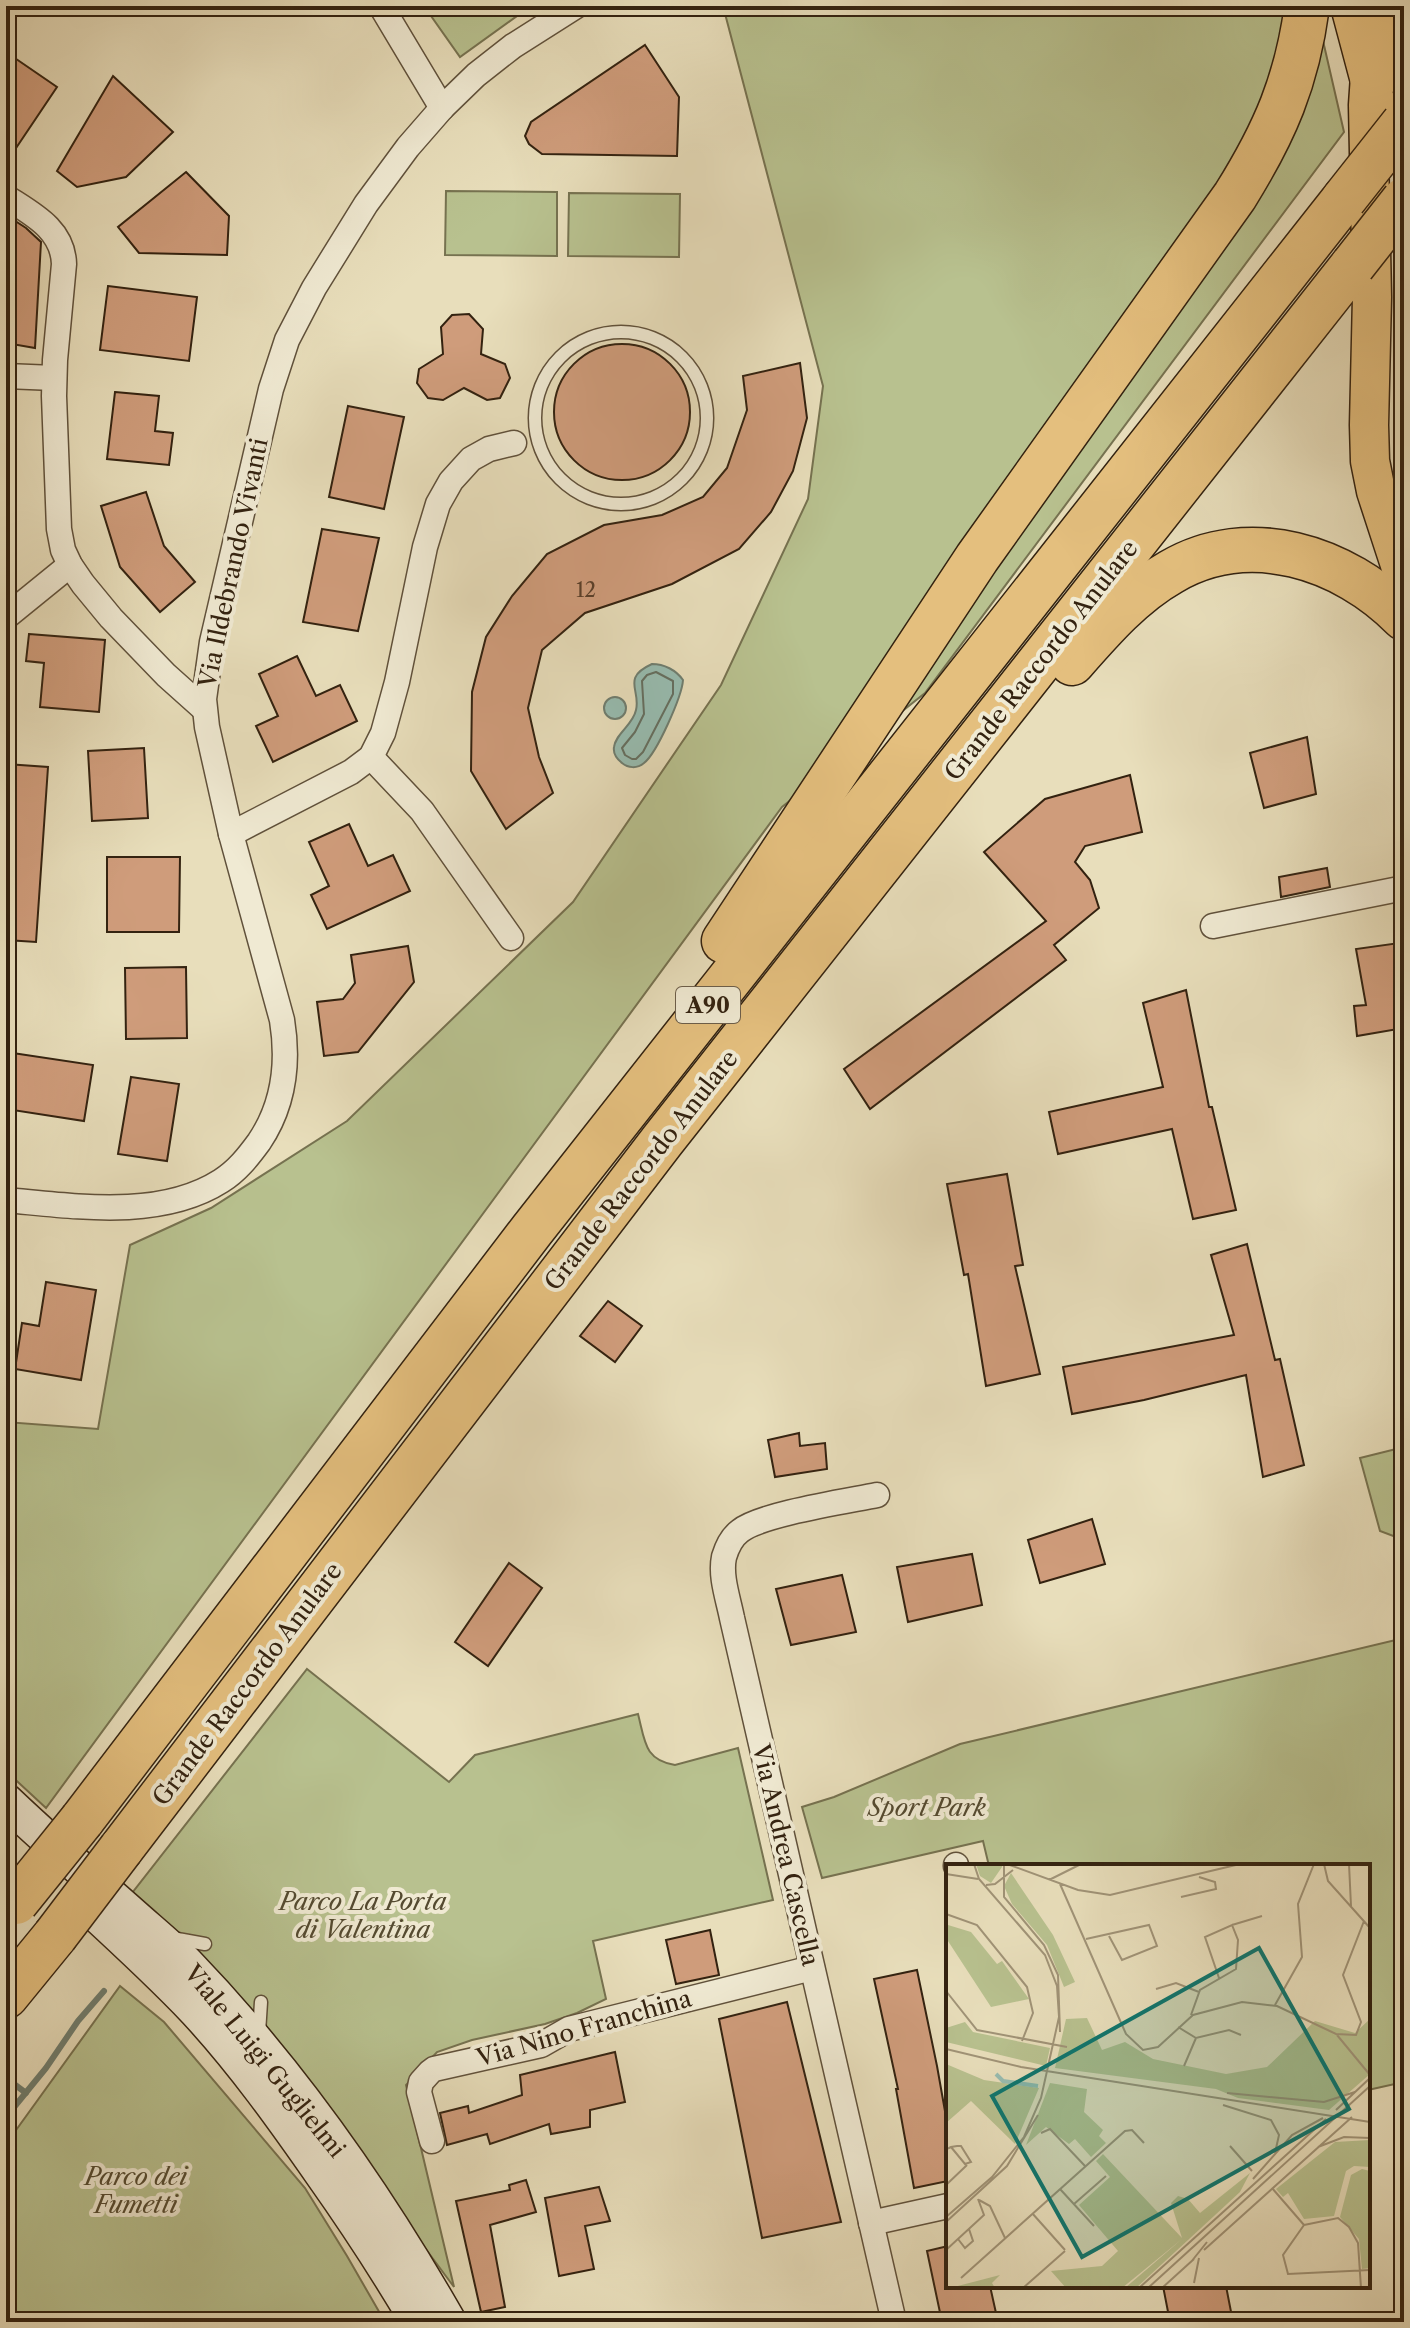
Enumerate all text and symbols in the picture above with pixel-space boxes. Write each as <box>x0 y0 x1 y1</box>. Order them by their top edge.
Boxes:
street label: Via Ildebrando Vivanti <box>192 435 274 692</box>
street label: Grande Raccordo Anulare <box>938 534 1144 786</box>
house number: 12 <box>576 578 596 602</box>
road number: A90 <box>676 987 740 1023</box>
street label: Grande Raccordo Anulare <box>538 1044 744 1296</box>
street label: Grande Raccordo Anulare <box>146 1557 348 1811</box>
street label: Via Andrea Cascella <box>746 1740 826 1969</box>
park label: Sport Park <box>866 1793 987 1822</box>
inset map <box>946 1864 1370 2288</box>
park label: Parco La Porta di Valentina <box>277 1887 447 1944</box>
street label: Viale Luigi Guglielmi <box>178 1958 352 2163</box>
street label: Via Nino Franchina <box>472 1983 695 2073</box>
park label: Parco dei Fumetti <box>83 2162 189 2219</box>

